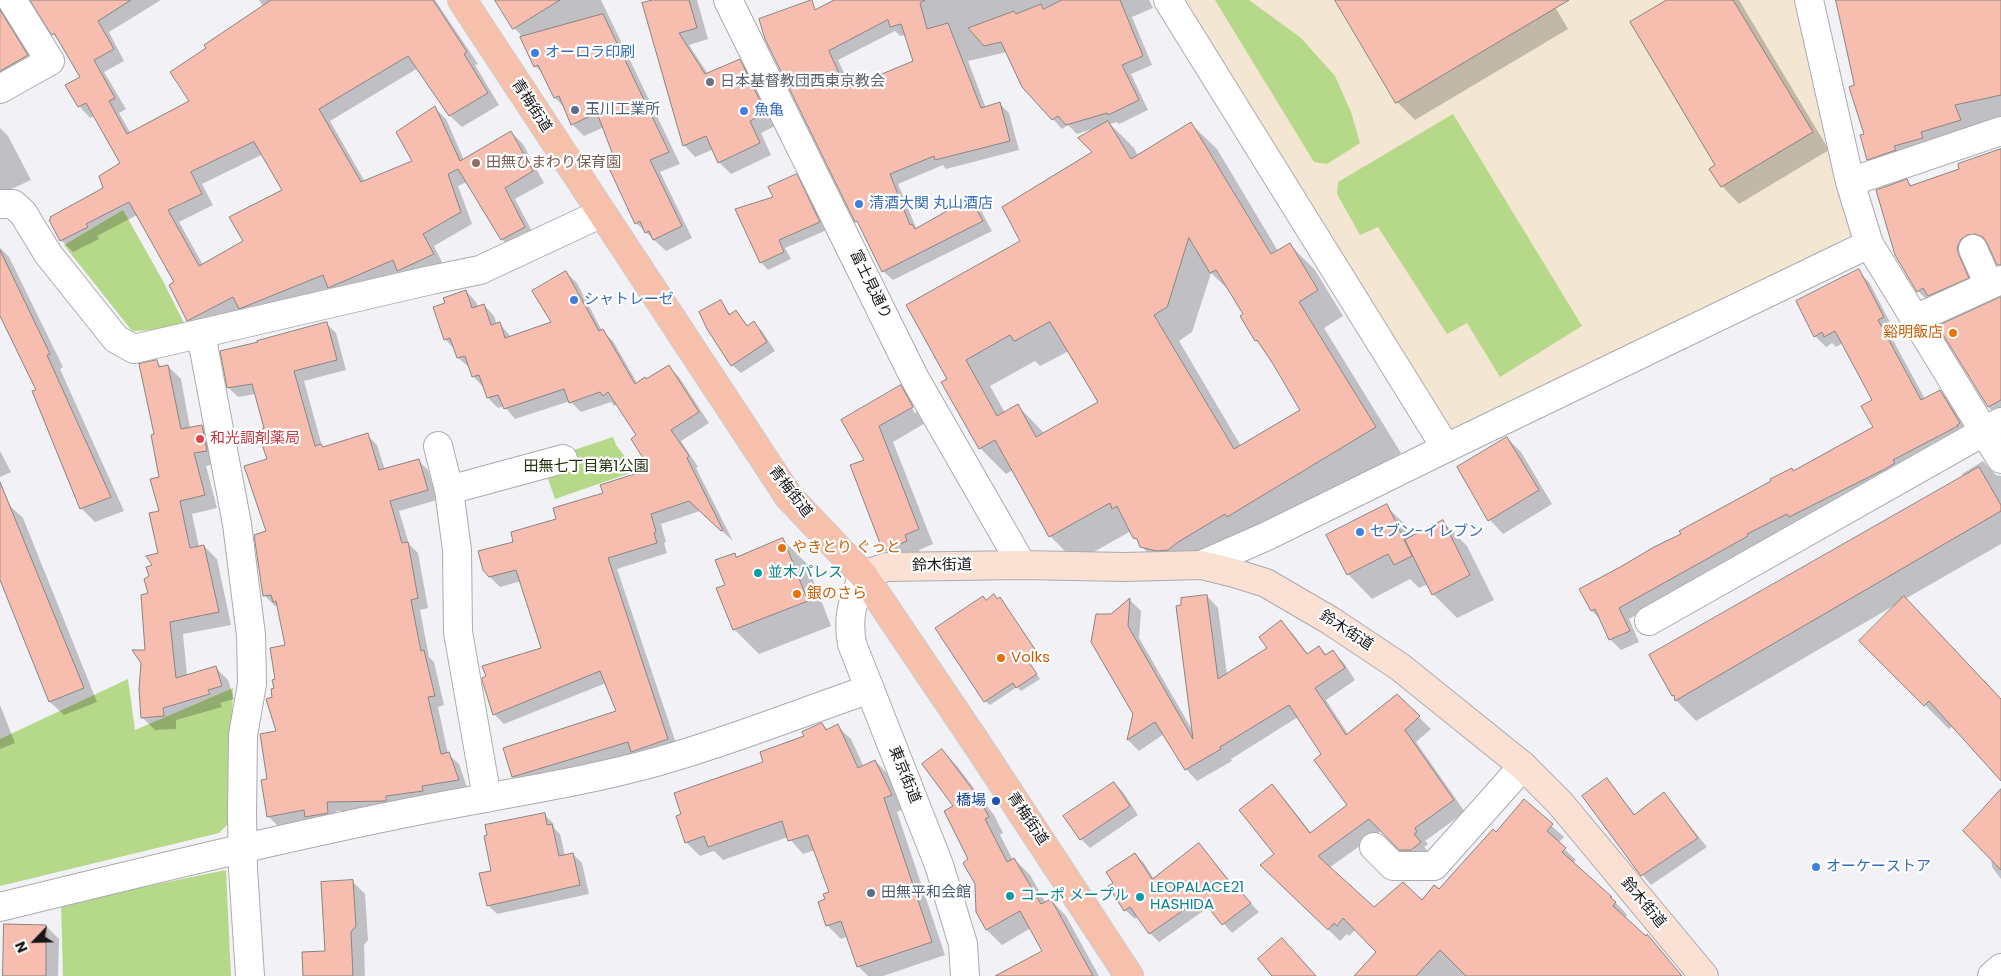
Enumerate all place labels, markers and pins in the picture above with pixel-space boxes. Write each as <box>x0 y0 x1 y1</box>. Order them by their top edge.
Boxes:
place label: オーロラ印刷 <box>545 44 635 62</box>
marker: オーロラ印刷 <box>529 47 541 59</box>
place label: 日本基督教団西東京教会 <box>720 73 885 91</box>
marker: 日本基督教団西東京教会 <box>704 76 716 88</box>
place label: 玉川工業所 <box>585 101 660 119</box>
place label: 魚亀 <box>754 102 784 120</box>
marker: 玉川工業所 <box>569 104 581 116</box>
marker: 魚亀 <box>738 105 750 117</box>
place label: 田無ひまわり保育園 <box>486 154 621 172</box>
marker: 田無ひまわり保育園 <box>470 157 482 169</box>
place label: 清酒大関 丸山酒店 <box>869 195 993 213</box>
marker: 清酒大関 丸山酒店 <box>853 198 865 210</box>
place label: シャトレーゼ <box>584 291 674 309</box>
marker: シャトレーゼ <box>568 294 580 306</box>
place label: 谿明飯店 <box>1883 324 1943 342</box>
marker: 谿明飯店 <box>1947 327 1959 339</box>
place label: 和光調剤薬局 <box>210 430 300 448</box>
marker: 和光調剤薬局 <box>194 433 206 445</box>
place label: セブン-イレブン <box>1370 523 1483 541</box>
marker: セブン-イレブン <box>1354 526 1366 538</box>
place label: やきとり ぐっと <box>792 539 901 557</box>
marker: やきとり ぐっと <box>776 542 788 554</box>
place label: 並木パレス <box>768 564 843 582</box>
marker: 並木パレス <box>752 567 764 579</box>
place label: 銀のさら <box>807 585 867 603</box>
marker: 銀のさら <box>791 588 803 600</box>
place label: Volks <box>1011 649 1050 667</box>
marker: Volks <box>995 652 1007 664</box>
place label: 橋場 <box>956 792 986 810</box>
marker: 橋場 <box>990 795 1002 807</box>
place label: オーケーストア <box>1826 858 1931 876</box>
marker: オーケーストア <box>1810 861 1822 873</box>
place label: LEOPALACE21 HASHIDA <box>1150 879 1244 914</box>
place label: 田無平和会館 <box>881 884 971 902</box>
marker: 田無平和会館 <box>865 887 877 899</box>
place label: コーポ メープル <box>1020 887 1129 905</box>
marker: コーポ メープル <box>1004 890 1016 902</box>
marker: LEOPALACE21 HASHIDA <box>1134 891 1146 903</box>

